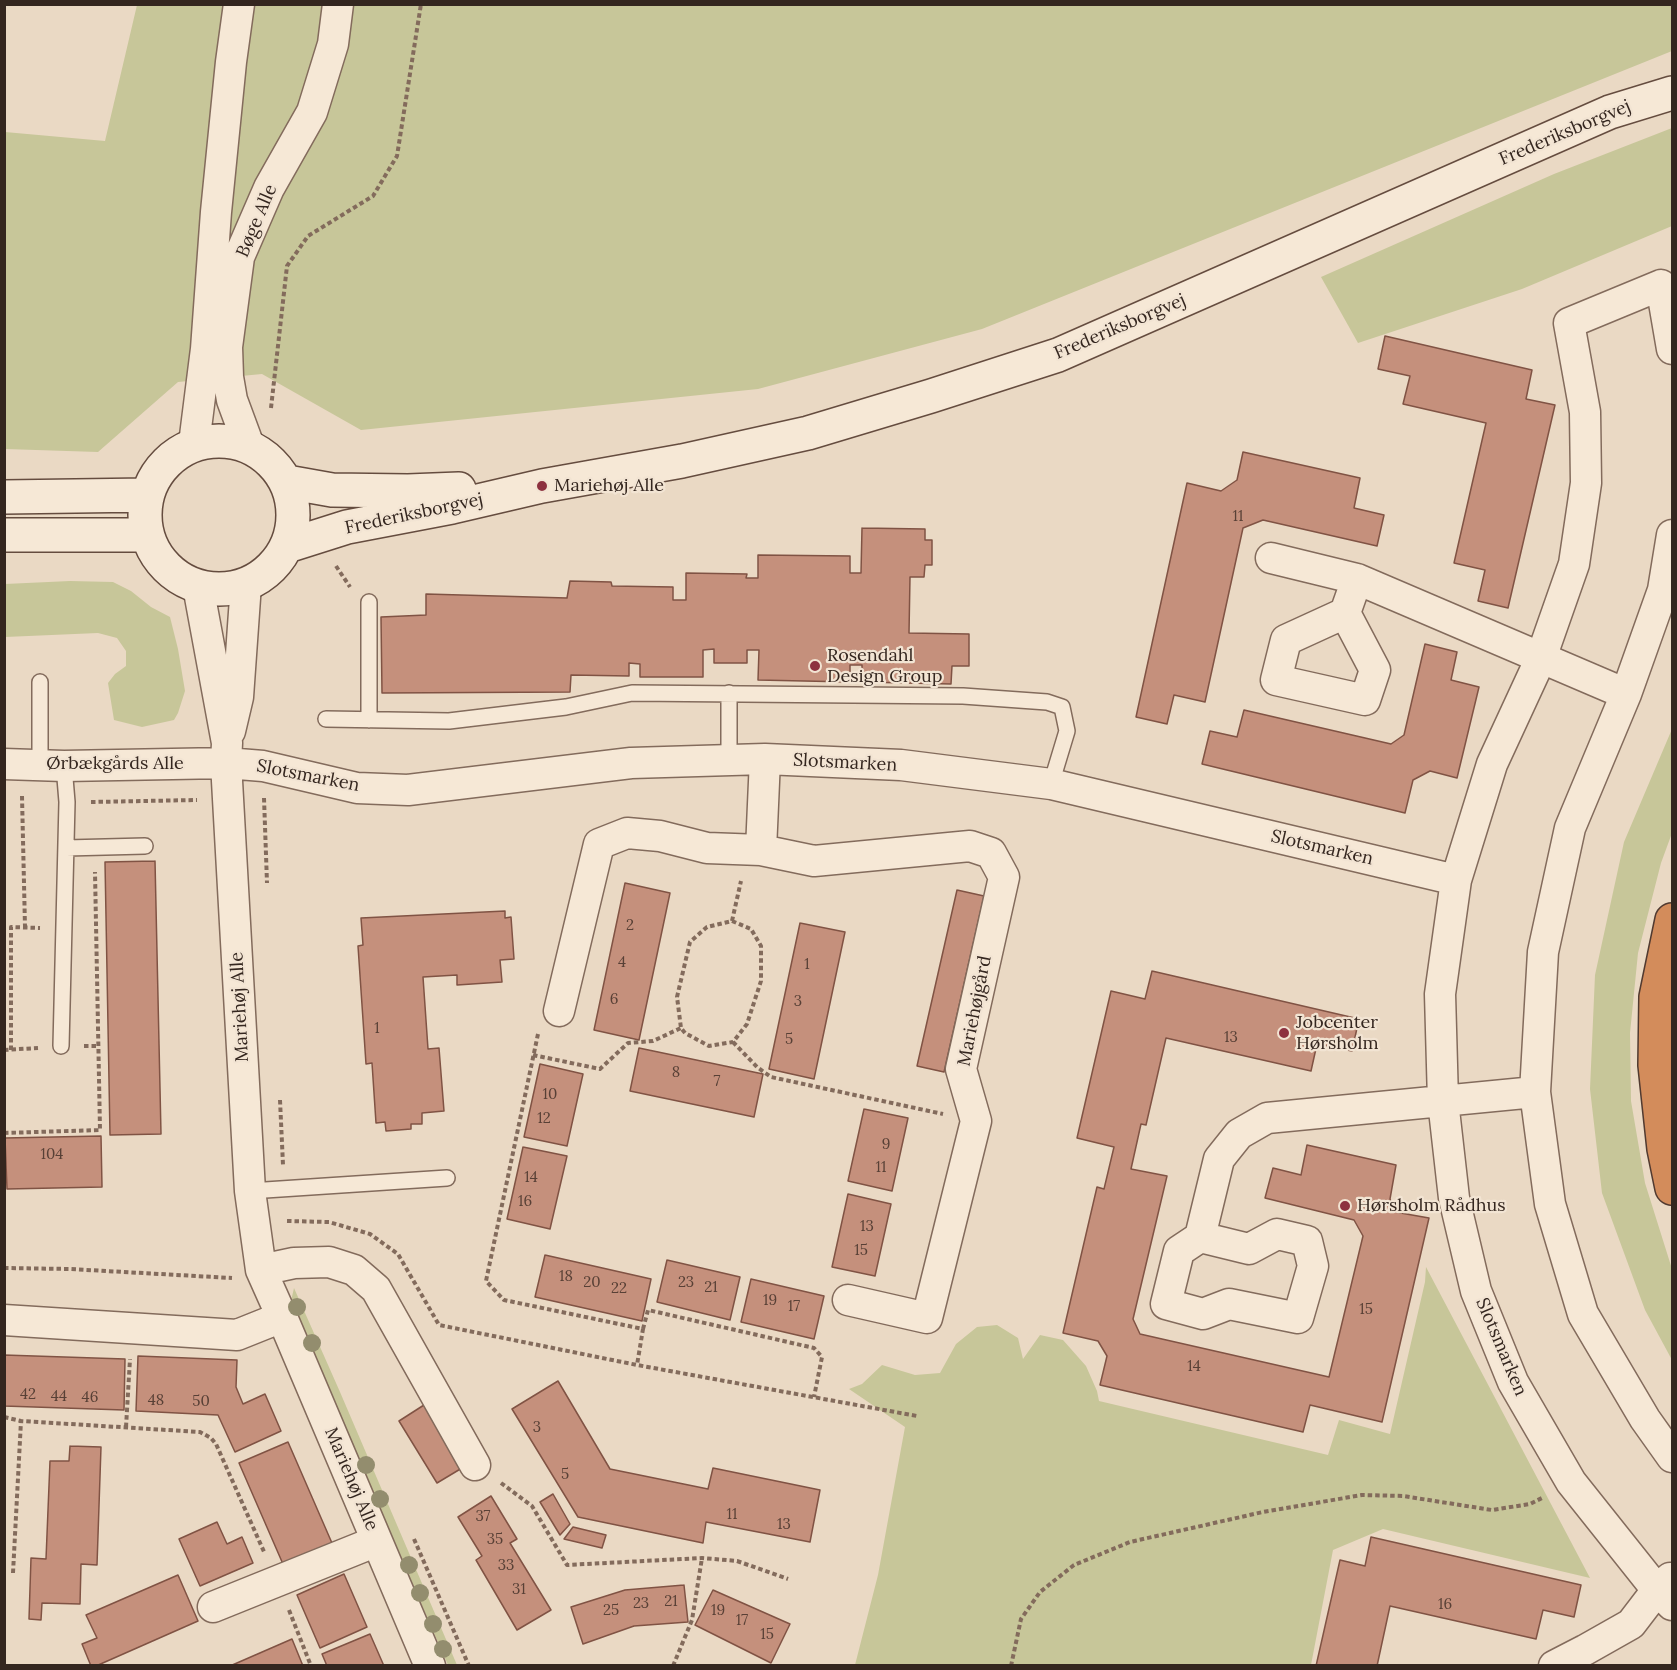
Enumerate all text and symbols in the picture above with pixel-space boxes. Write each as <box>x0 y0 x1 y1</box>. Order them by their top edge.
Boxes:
street label: Frederiksborgvej <box>1496 96 1634 170</box>
street label: Bøge Alle <box>232 181 282 261</box>
street label: Frederiksborgvej <box>1051 290 1189 364</box>
place label: Mariehøj Alle <box>554 475 664 497</box>
marker: Mariehøj Alle <box>535 479 549 493</box>
street label: Frederiksborgvej <box>343 489 485 539</box>
house number: 11 <box>1233 508 1243 526</box>
place label: Rosendahl Design Group <box>827 645 943 688</box>
marker: Rosendahl Design Group <box>808 659 822 673</box>
street label: Slotsmarken <box>792 749 898 777</box>
street label: Ørbækgårds Alle <box>46 753 184 775</box>
street label: Slotsmarken <box>255 755 361 797</box>
street label: Slotsmarken <box>1269 826 1375 870</box>
house number: 2 <box>626 917 634 935</box>
street label: Mariehøj Alle <box>226 952 254 1062</box>
house number: 4 <box>618 954 626 972</box>
street label: Mariehøjgård <box>954 954 996 1068</box>
house number: 1 <box>804 956 810 974</box>
house number: 6 <box>610 991 618 1009</box>
house number: 3 <box>794 993 802 1011</box>
place label: Jobcenter Hørsholm <box>1296 1012 1379 1054</box>
house number: 1 <box>374 1020 380 1038</box>
marker: Jobcenter Hørsholm <box>1277 1026 1291 1040</box>
house number: 13 <box>1224 1029 1238 1047</box>
house number: 5 <box>785 1031 793 1049</box>
house number: 8 <box>672 1064 680 1082</box>
house number: 7 <box>714 1073 720 1091</box>
house number: 10 <box>543 1086 557 1104</box>
house number: 12 <box>537 1110 551 1128</box>
house number: 9 <box>882 1136 890 1154</box>
house number: 104 <box>41 1146 63 1164</box>
house number: 11 <box>876 1159 886 1177</box>
house number: 14 <box>524 1169 538 1187</box>
house number: 16 <box>518 1193 532 1211</box>
place label: Hørsholm Rådhus <box>1357 1195 1506 1217</box>
marker: Hørsholm Rådhus <box>1338 1199 1352 1213</box>
house number: 13 <box>860 1218 874 1236</box>
house number: 15 <box>854 1242 868 1260</box>
house number: 18 <box>559 1268 573 1286</box>
house number: 20 <box>583 1274 601 1292</box>
house number: 23 <box>678 1274 694 1292</box>
house number: 21 <box>704 1279 718 1297</box>
house number: 22 <box>611 1280 627 1298</box>
house number: 19 <box>763 1292 777 1310</box>
street label: Slotsmarken <box>1471 1295 1531 1399</box>
house number: 17 <box>788 1298 800 1316</box>
house number: 15 <box>1359 1301 1373 1319</box>
house number: 14 <box>1187 1358 1201 1376</box>
house number: 42 <box>20 1386 36 1404</box>
house number: 44 <box>51 1388 67 1406</box>
house number: 46 <box>82 1389 98 1407</box>
house number: 48 <box>148 1392 164 1410</box>
house number: 50 <box>192 1393 210 1411</box>
house number: 3 <box>533 1419 541 1437</box>
street label: Mariehøj Alle <box>320 1424 382 1534</box>
house number: 5 <box>561 1466 569 1484</box>
house number: 11 <box>727 1506 737 1524</box>
house number: 37 <box>476 1508 490 1526</box>
house number: 13 <box>777 1516 791 1534</box>
house number: 35 <box>487 1531 503 1549</box>
house number: 33 <box>498 1557 514 1575</box>
house number: 31 <box>512 1581 526 1599</box>
house number: 21 <box>664 1593 678 1611</box>
house number: 23 <box>633 1595 649 1613</box>
house number: 16 <box>1438 1596 1452 1614</box>
house number: 25 <box>603 1602 619 1620</box>
house number: 19 <box>711 1602 725 1620</box>
house number: 17 <box>736 1612 748 1630</box>
house number: 15 <box>760 1626 774 1644</box>

